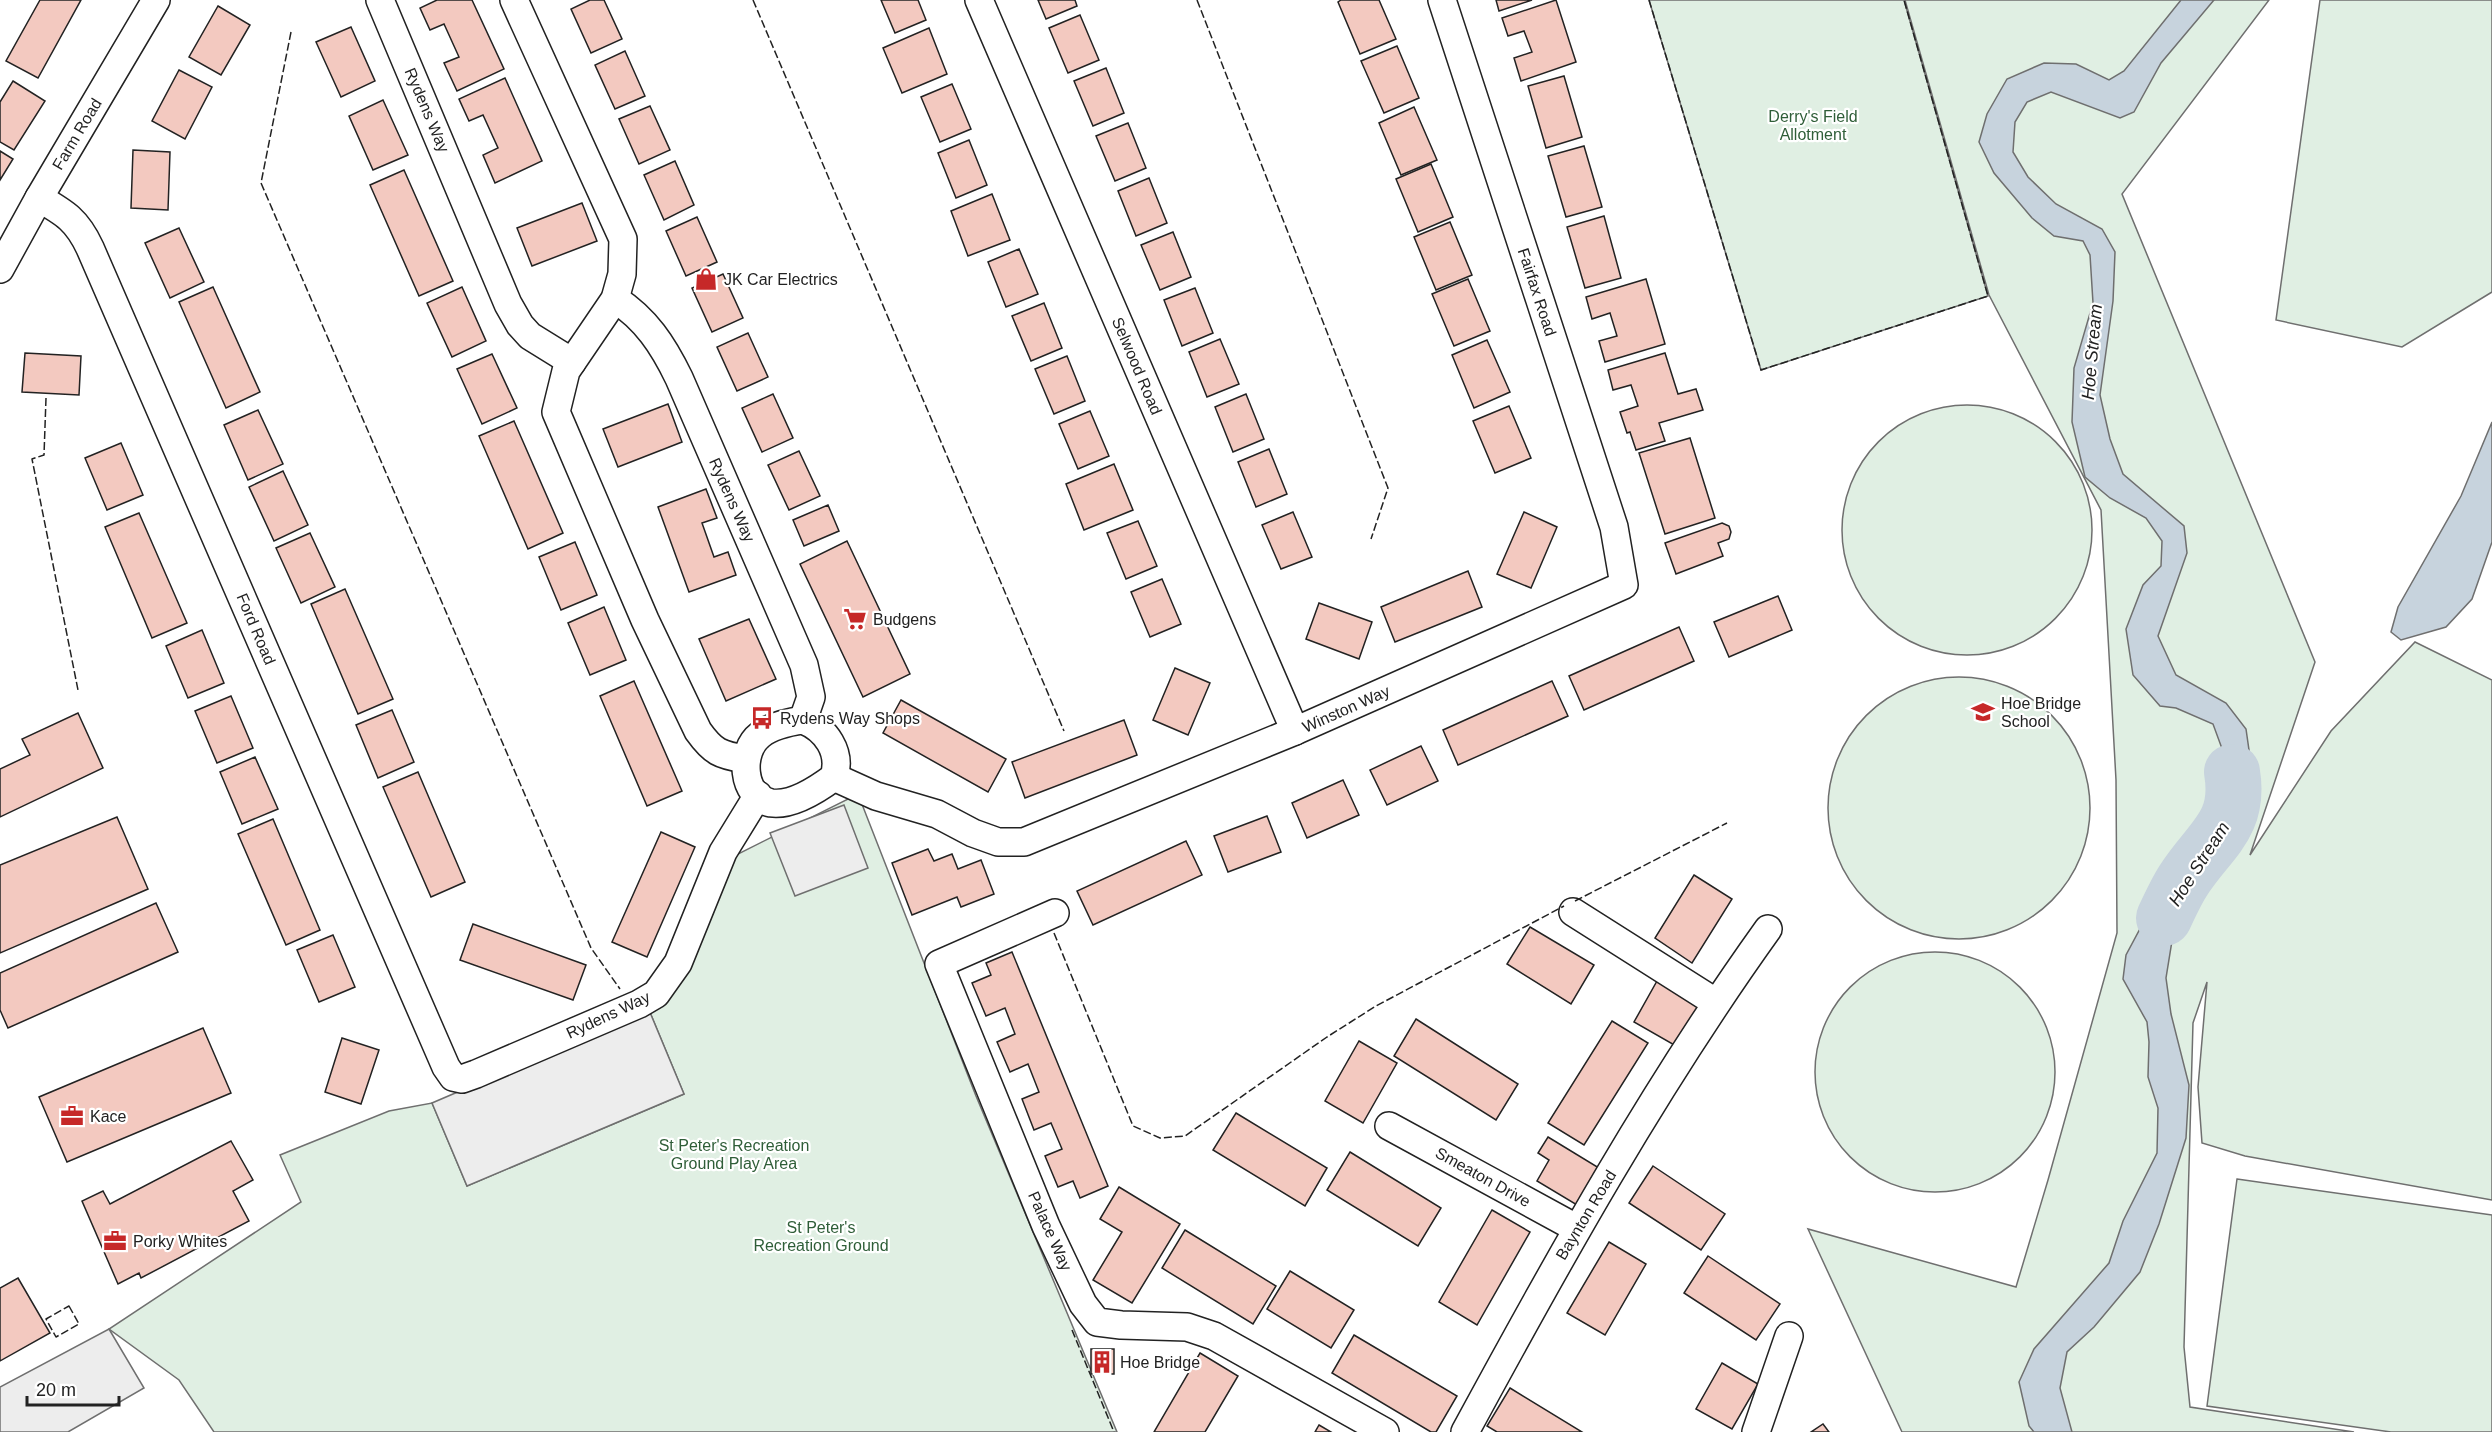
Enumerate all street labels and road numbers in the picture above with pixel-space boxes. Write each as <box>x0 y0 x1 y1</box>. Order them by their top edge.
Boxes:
street label: Rydens Way <box>402 65 452 155</box>
street label: Farm Road <box>49 95 105 173</box>
street label: Fairfax Road <box>1515 246 1559 338</box>
street label: Selwood Road <box>1109 315 1165 417</box>
street label: Rydens Way <box>706 455 758 545</box>
street label: Ford Road <box>233 591 279 667</box>
street label: Winston Way <box>1300 682 1392 736</box>
street label: Rydens Way <box>564 988 652 1042</box>
street label: Smeaton Drive <box>1433 1144 1533 1210</box>
street label: Baynton Road <box>1553 1167 1619 1263</box>
street label: Palace Way <box>1025 1189 1075 1273</box>

